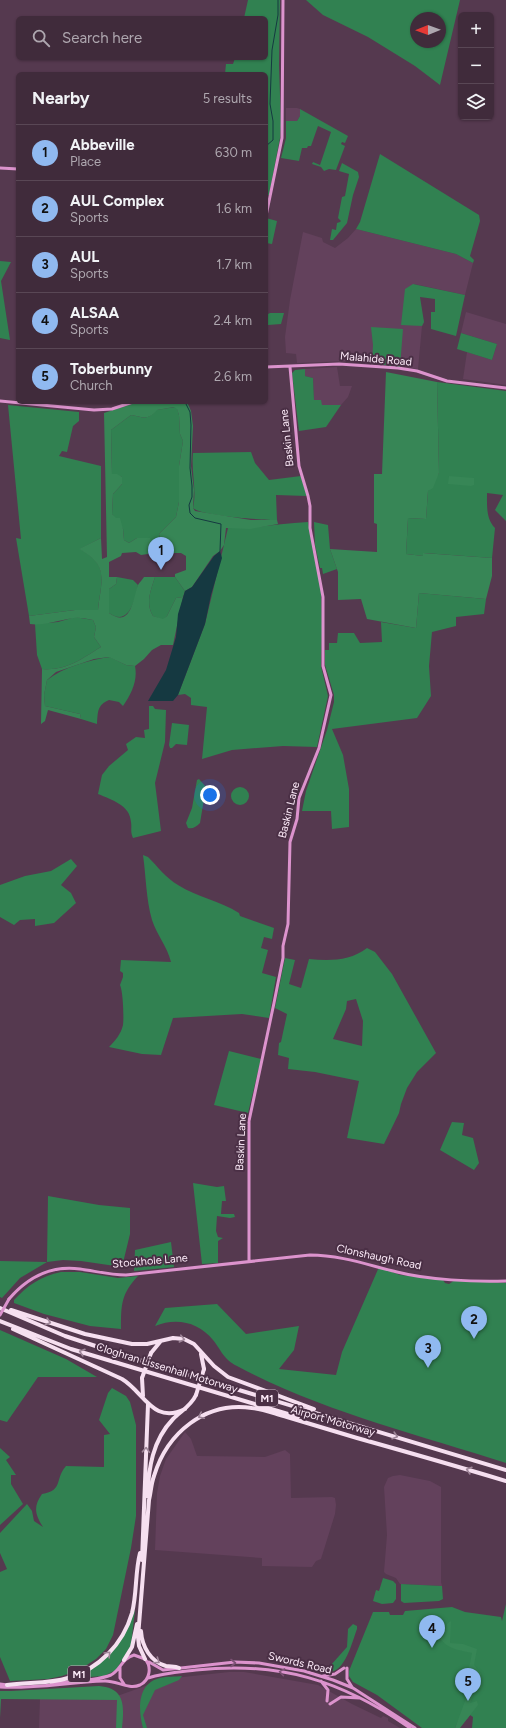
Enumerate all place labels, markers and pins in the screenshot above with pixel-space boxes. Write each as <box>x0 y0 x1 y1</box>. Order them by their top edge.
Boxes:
pin: 1 <box>148 537 174 570</box>
pin: 2 <box>461 1306 487 1339</box>
pin: 3 <box>415 1335 441 1368</box>
pin: 4 <box>419 1615 445 1648</box>
pin: 5 <box>455 1668 481 1701</box>

